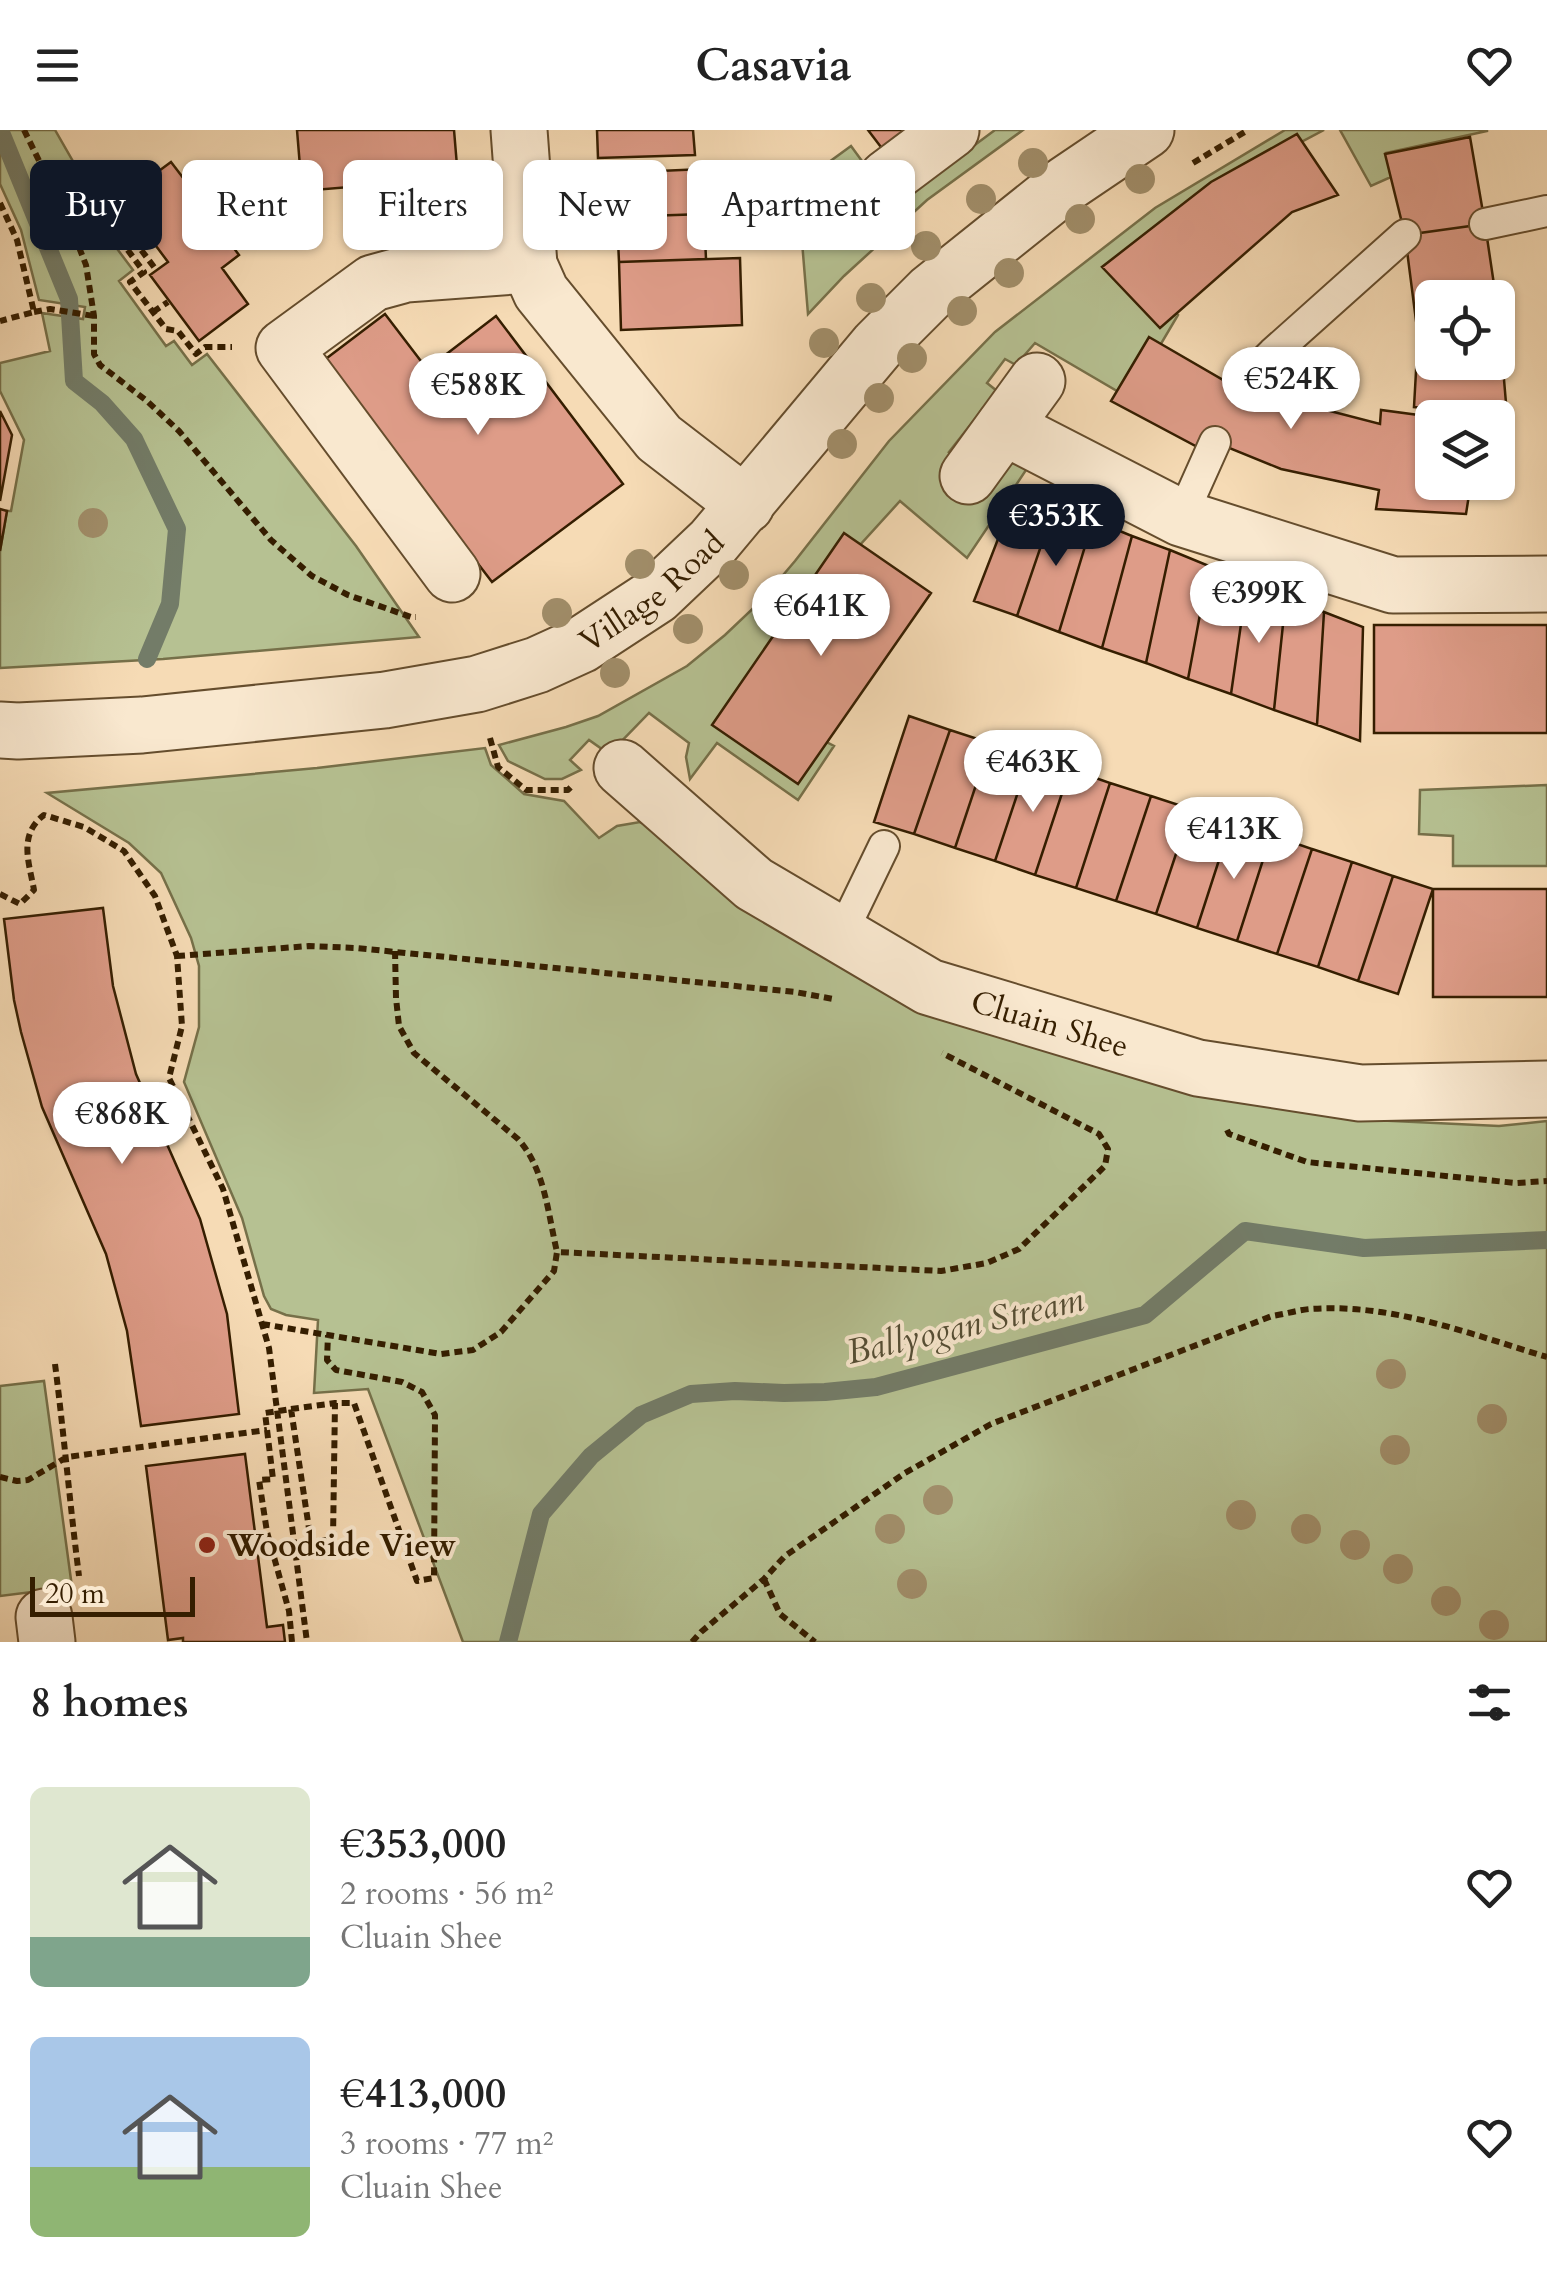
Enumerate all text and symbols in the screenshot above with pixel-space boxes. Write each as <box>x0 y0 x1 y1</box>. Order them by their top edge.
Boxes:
text: Casavia <box>695 35 852 96</box>
icon: menu <box>30 38 85 93</box>
icon: heart <box>1462 38 1517 93</box>
chip: Buy <box>30 160 162 250</box>
chip: Rent <box>182 160 323 250</box>
chip: Filters <box>343 160 503 250</box>
chip: New <box>523 160 667 250</box>
chip: Apartment <box>687 160 915 250</box>
map controls <box>1415 280 1515 500</box>
button: locate <box>1415 280 1515 380</box>
pin: €524K <box>1221 347 1361 432</box>
pin: €588K <box>408 353 548 438</box>
text: €524K <box>1244 357 1338 401</box>
text: €588K <box>431 363 525 407</box>
button: layers <box>1415 400 1515 500</box>
pin: €353K <box>986 484 1126 569</box>
text: €353K <box>1009 494 1103 538</box>
street label: Village Road <box>571 521 734 663</box>
pin: €399K <box>1189 561 1329 646</box>
text: €399K <box>1212 571 1306 615</box>
pin: €641K <box>751 574 891 659</box>
text: €641K <box>774 584 868 628</box>
pin: €463K <box>963 730 1103 815</box>
text: €463K <box>986 740 1080 784</box>
pin: €413K <box>1164 797 1304 882</box>
text: €413K <box>1187 807 1281 851</box>
street label: Cluain Shee <box>965 980 1134 1069</box>
pin: €868K <box>52 1082 192 1167</box>
text: €868K <box>75 1092 169 1136</box>
water label: Ballyogan Stream <box>842 1275 1089 1377</box>
place label: Woodside View <box>226 1524 456 1568</box>
marker: Woodside View <box>196 1534 218 1556</box>
scale bar <box>30 1572 195 1616</box>
text: 20 m <box>45 1575 105 1613</box>
text: 8 homes <box>30 1674 188 1731</box>
icon: filters <box>1462 1675 1517 1730</box>
text: €353,000 <box>340 1815 506 1872</box>
icon: home <box>110 1827 230 1947</box>
icon: heart <box>1462 1860 1517 1915</box>
text: 2 rooms · 56 m² <box>340 1872 553 1916</box>
text: Cluain Shee <box>340 1916 502 1960</box>
text: €413,000 <box>340 2065 506 2122</box>
icon: home <box>110 2077 230 2197</box>
icon: heart <box>1462 2110 1517 2165</box>
text: 3 rooms · 77 m² <box>340 2122 553 2166</box>
text: Cluain Shee <box>340 2166 502 2210</box>

